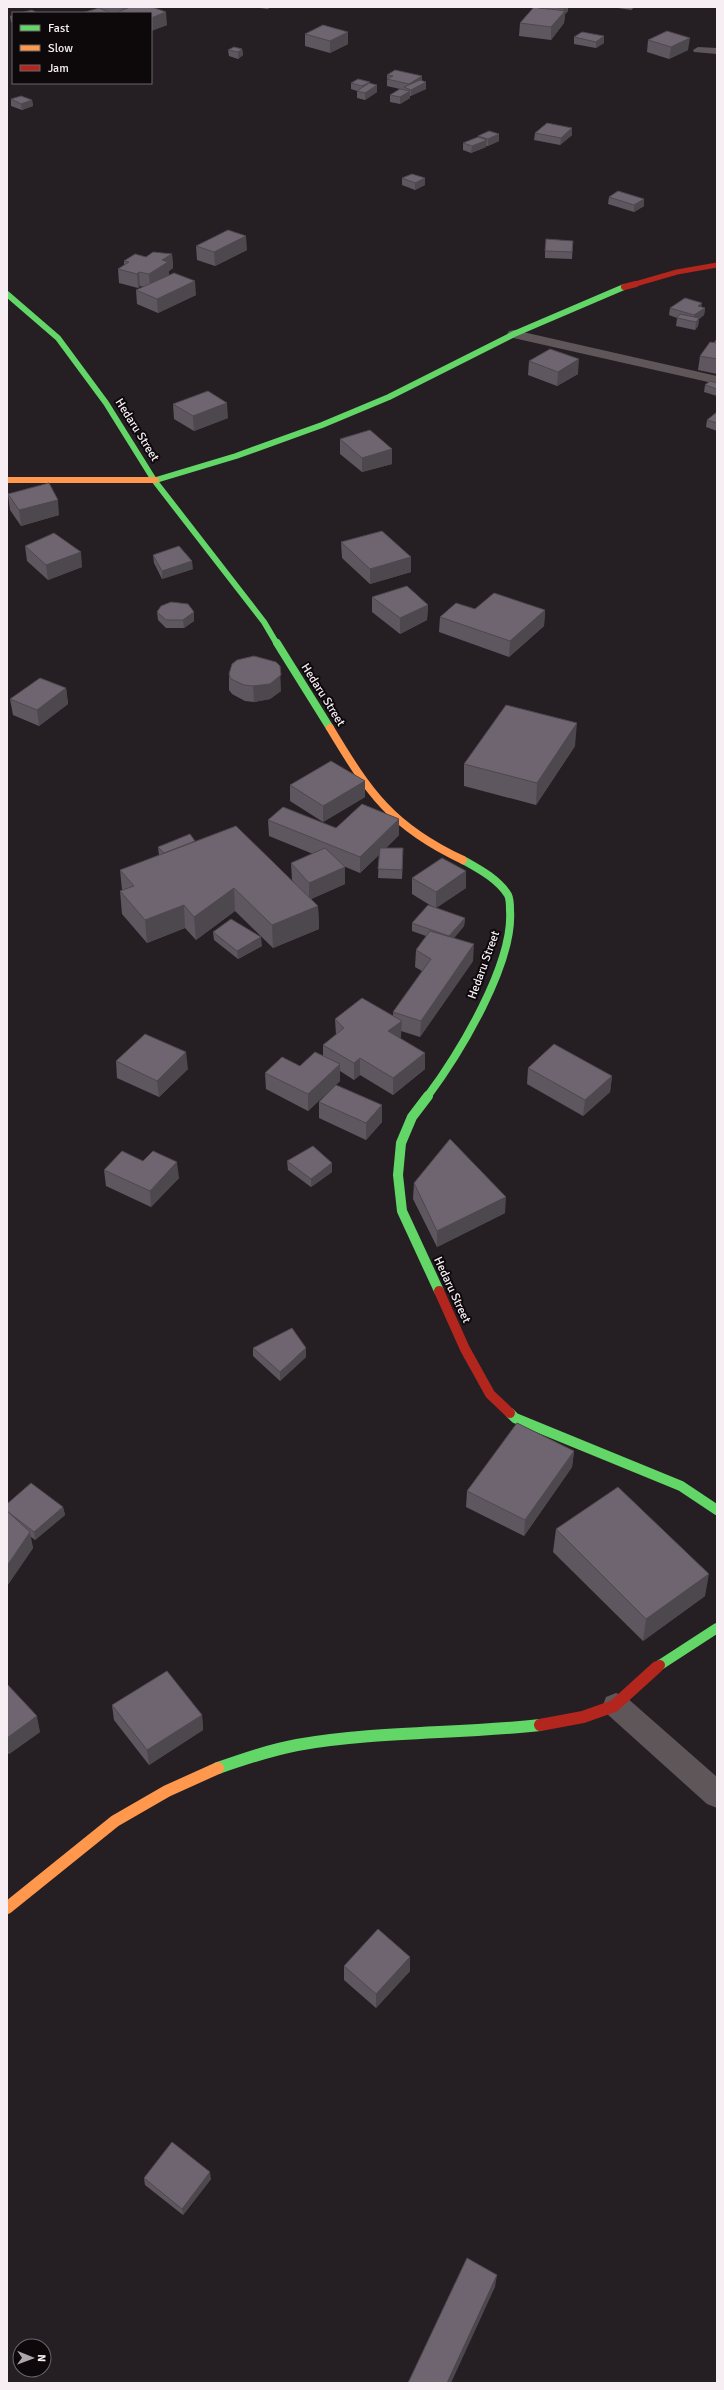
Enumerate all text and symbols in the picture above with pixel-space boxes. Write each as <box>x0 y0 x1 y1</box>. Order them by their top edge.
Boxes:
legend <box>12 12 152 84</box>
text: Fast <box>48 21 69 36</box>
text: Slow <box>48 41 73 56</box>
text: Jam <box>48 61 69 76</box>
street label: Hedaru Street <box>112 396 162 464</box>
street label: Hedaru Street <box>298 661 348 729</box>
street label: Hedaru Street <box>465 929 503 1001</box>
street label: Hedaru Street <box>430 1254 474 1326</box>
north arrow <box>12 2338 52 2378</box>
text: N <box>35 2354 48 2362</box>

